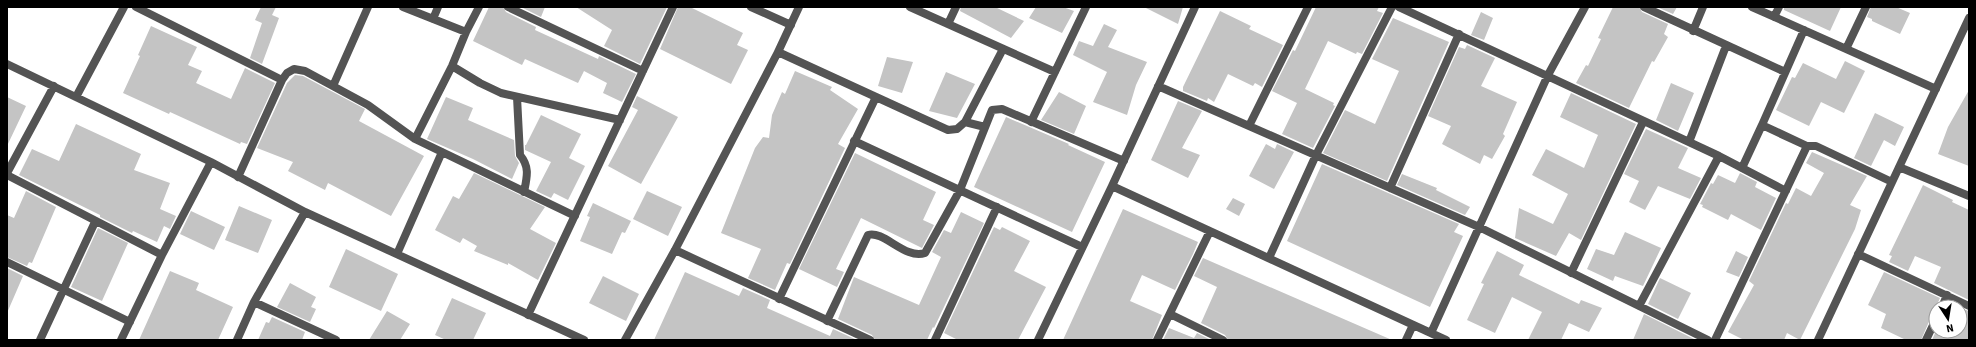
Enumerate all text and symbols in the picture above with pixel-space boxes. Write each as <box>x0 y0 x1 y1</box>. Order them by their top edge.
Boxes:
north arrow <box>1928 299 1968 339</box>
text: N <box>1945 320 1955 336</box>

